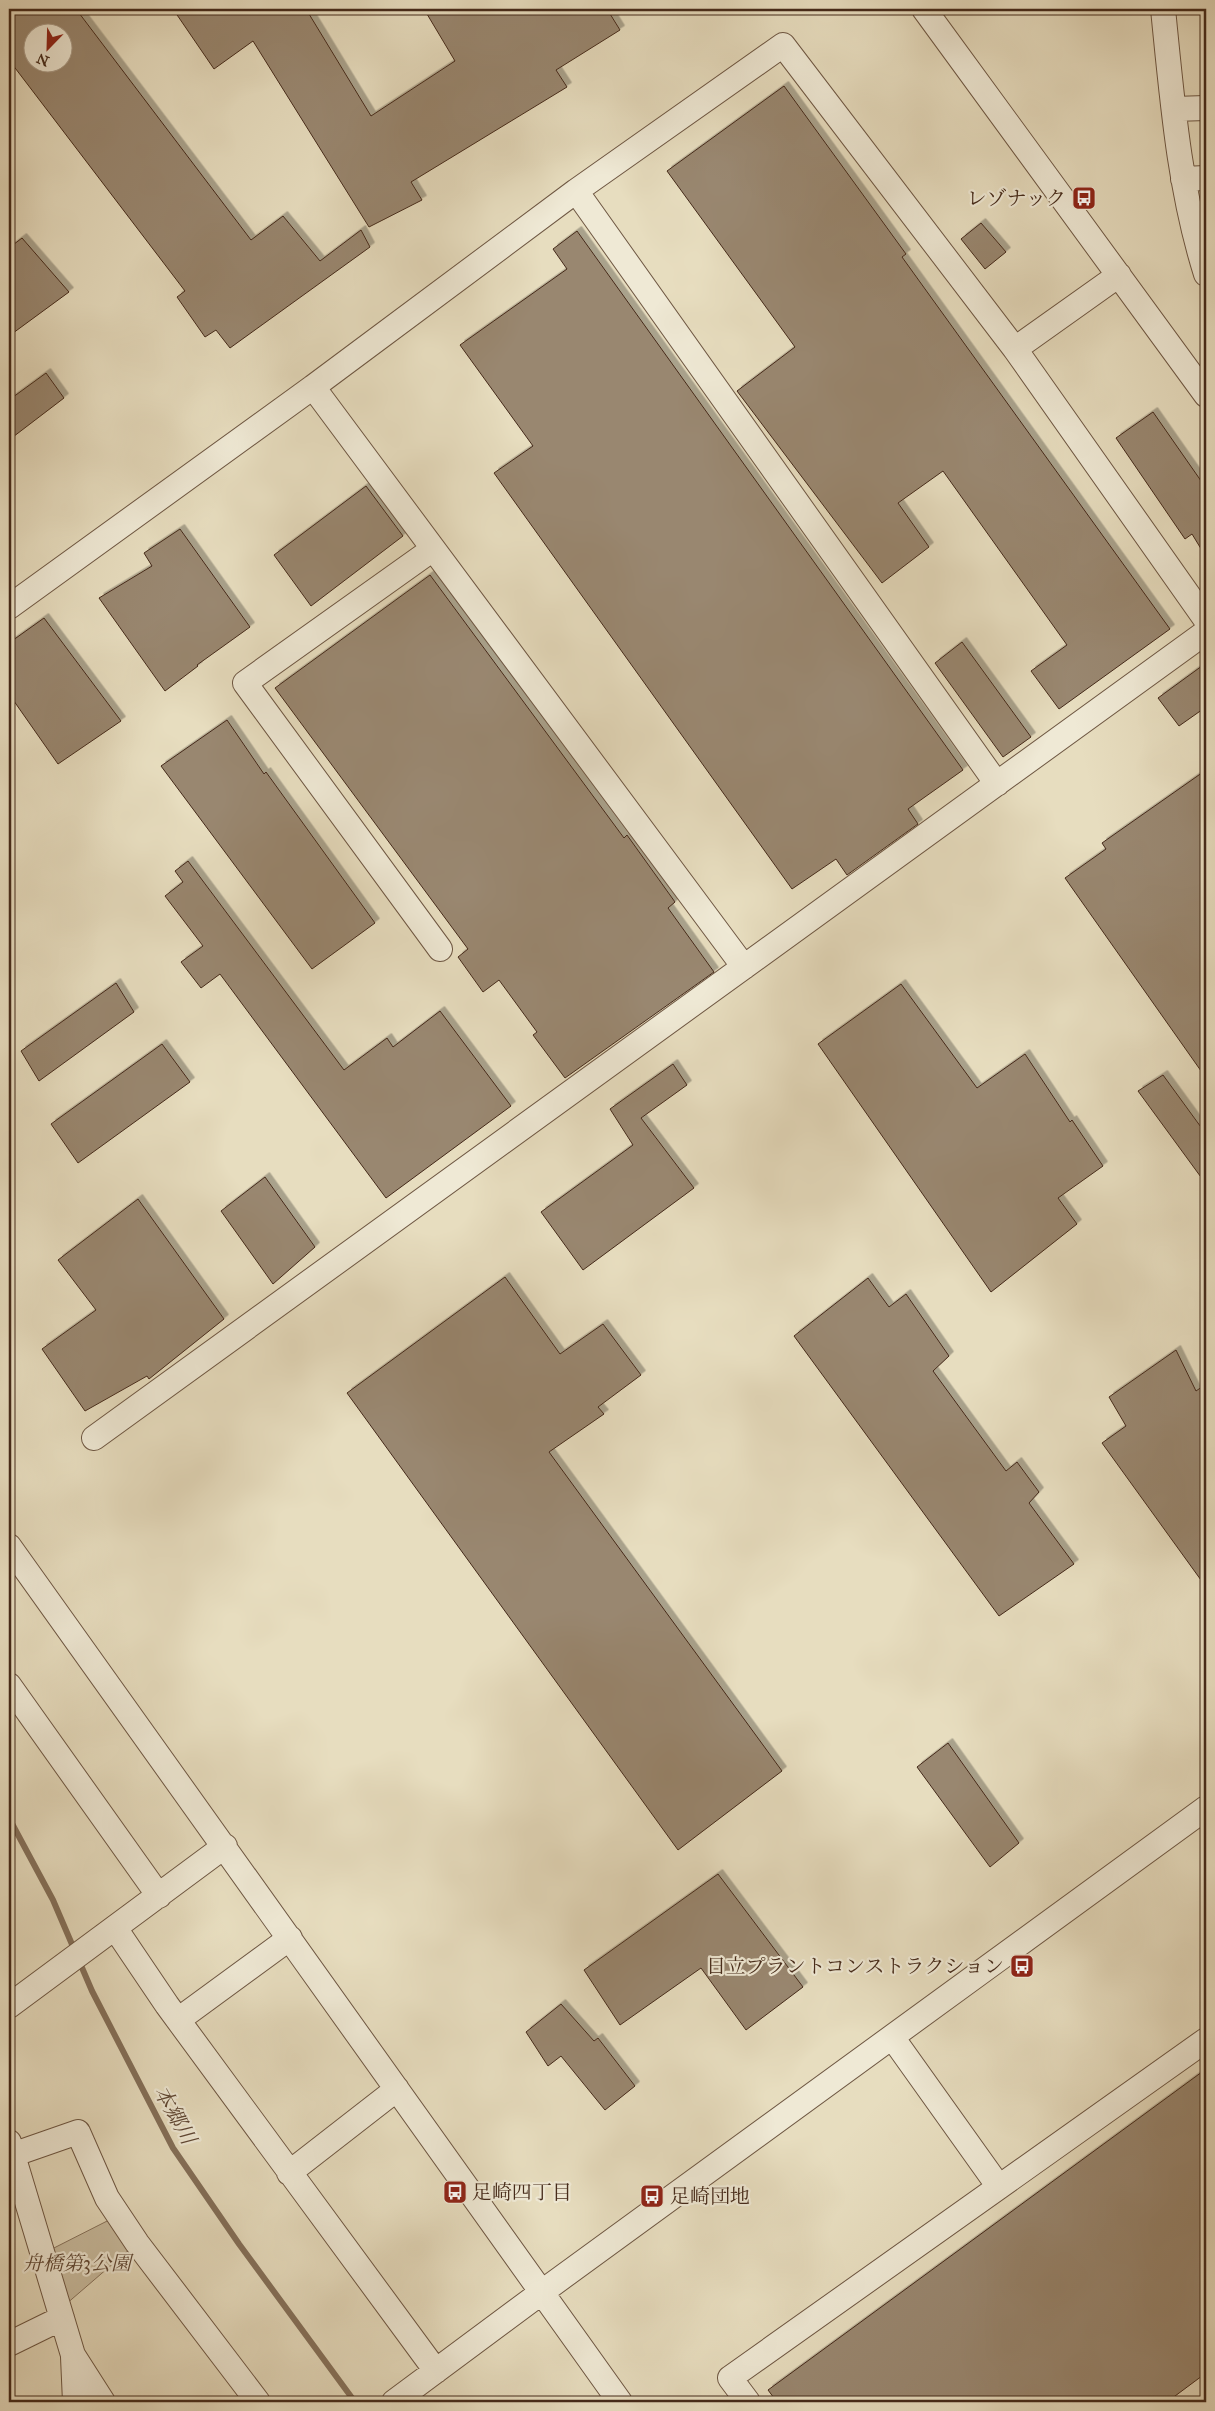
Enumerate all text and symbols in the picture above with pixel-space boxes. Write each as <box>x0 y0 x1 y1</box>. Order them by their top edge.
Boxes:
north arrow <box>22 22 72 72</box>
text: N <box>34 49 52 70</box>
bus stop icon: レゾナック <box>1071 185 1097 211</box>
place label: レゾナック <box>966 186 1066 210</box>
bus stop icon: 日立プラントコンストラクション <box>1009 1953 1035 1979</box>
place label: 日立プラントコンストラクション <box>706 1954 1004 1978</box>
water label: 本郷川 <box>148 2081 203 2151</box>
bus stop icon: 足崎四丁目 <box>442 2179 468 2205</box>
place label: 足崎四丁目 <box>472 2180 572 2204</box>
bus stop icon: 足崎団地 <box>639 2183 665 2209</box>
place label: 足崎団地 <box>670 2184 750 2208</box>
park label: 舟橋第3公園 <box>23 2251 134 2275</box>

